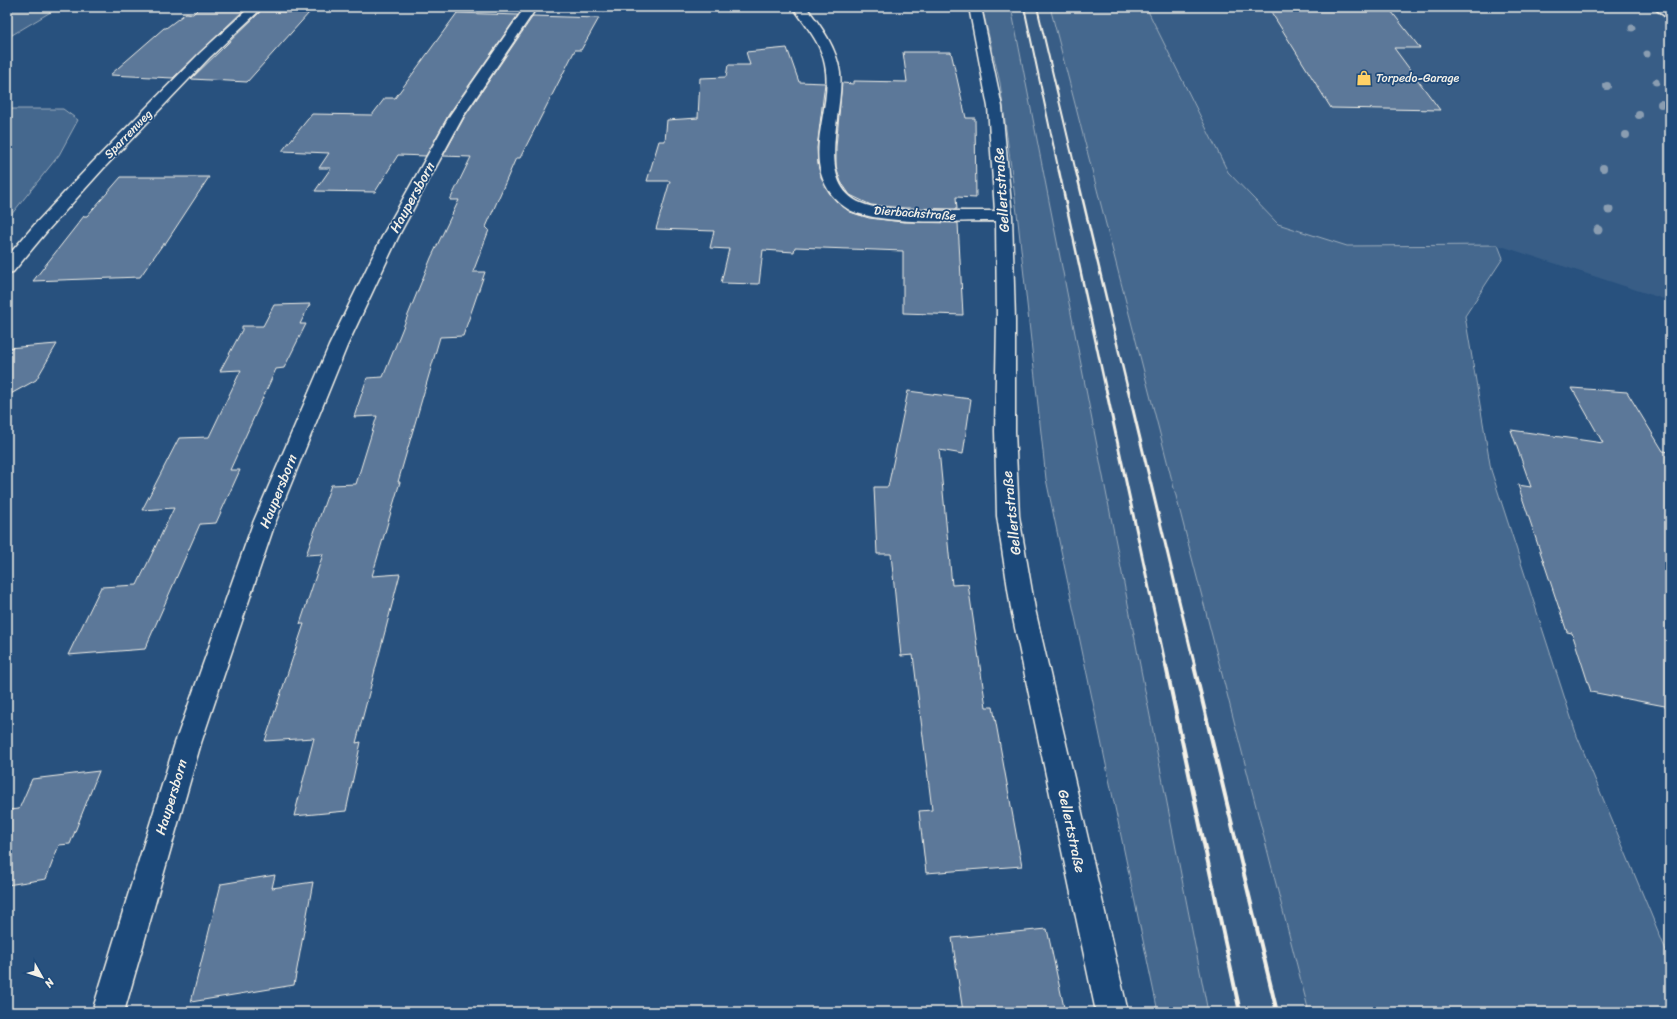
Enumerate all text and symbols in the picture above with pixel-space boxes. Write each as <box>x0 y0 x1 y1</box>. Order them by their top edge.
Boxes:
place label: Torpedo-Garage <box>1376 67 1459 89</box>
shop icon: Torpedo-Garage <box>1355 69 1373 87</box>
street label: Sparrenweg <box>98 104 158 164</box>
street label: Gellertstraße <box>986 147 1017 233</box>
street label: Haupersborn <box>383 157 443 238</box>
street label: Dierbachstraße <box>873 199 957 227</box>
street label: Haupersborn <box>252 450 305 532</box>
street label: Gellertstraße <box>995 470 1028 556</box>
street label: Haupersborn <box>148 756 195 838</box>
street label: Gellertstraße <box>1050 787 1093 875</box>
north arrow <box>22 957 62 997</box>
text: N <box>39 973 60 992</box>

